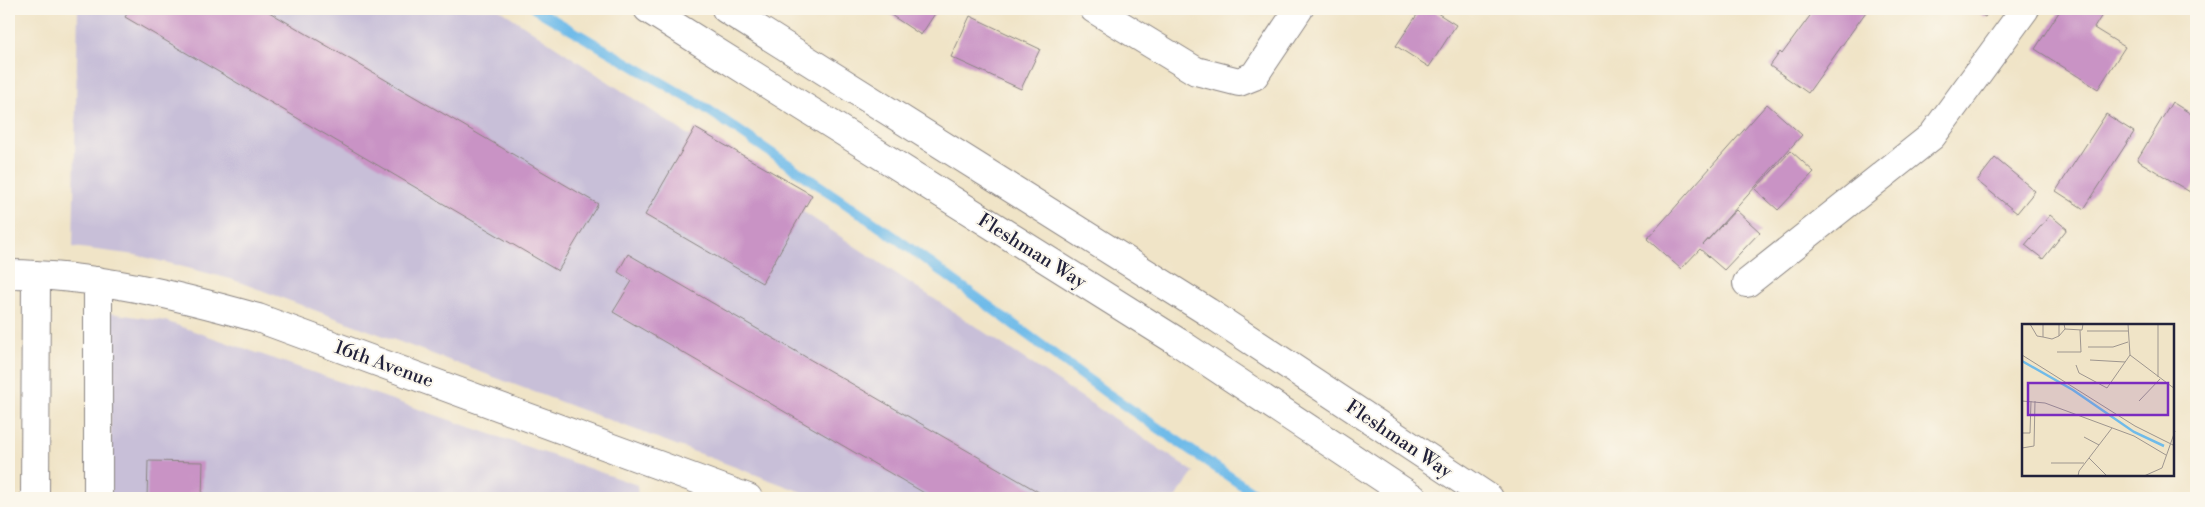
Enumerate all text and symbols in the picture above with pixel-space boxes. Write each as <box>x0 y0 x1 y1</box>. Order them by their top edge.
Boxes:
street label: Fleshman Way <box>973 208 1091 294</box>
inset map <box>2022 324 2175 477</box>
street label: 16th Avenue <box>331 335 437 393</box>
street label: Fleshman Way <box>1341 394 1458 484</box>

